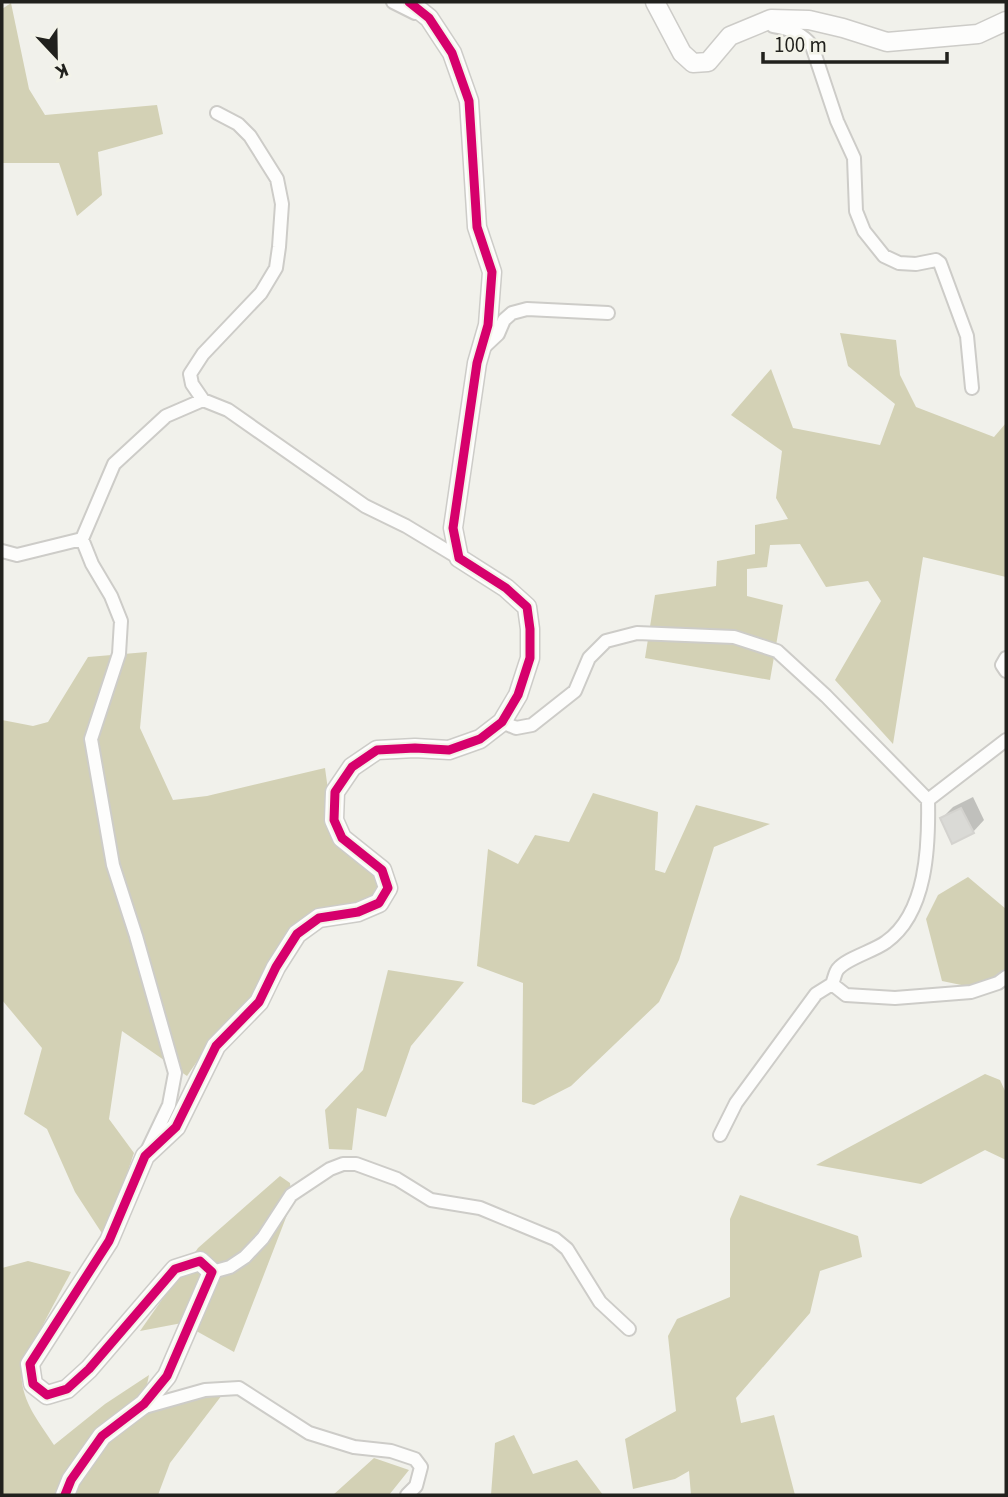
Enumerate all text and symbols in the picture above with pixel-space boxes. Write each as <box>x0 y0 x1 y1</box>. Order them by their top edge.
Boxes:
north arrow <box>21 21 91 91</box>
scale bar <box>763 21 947 65</box>
text: 100 m <box>774 30 827 60</box>
text: K <box>51 56 72 85</box>

